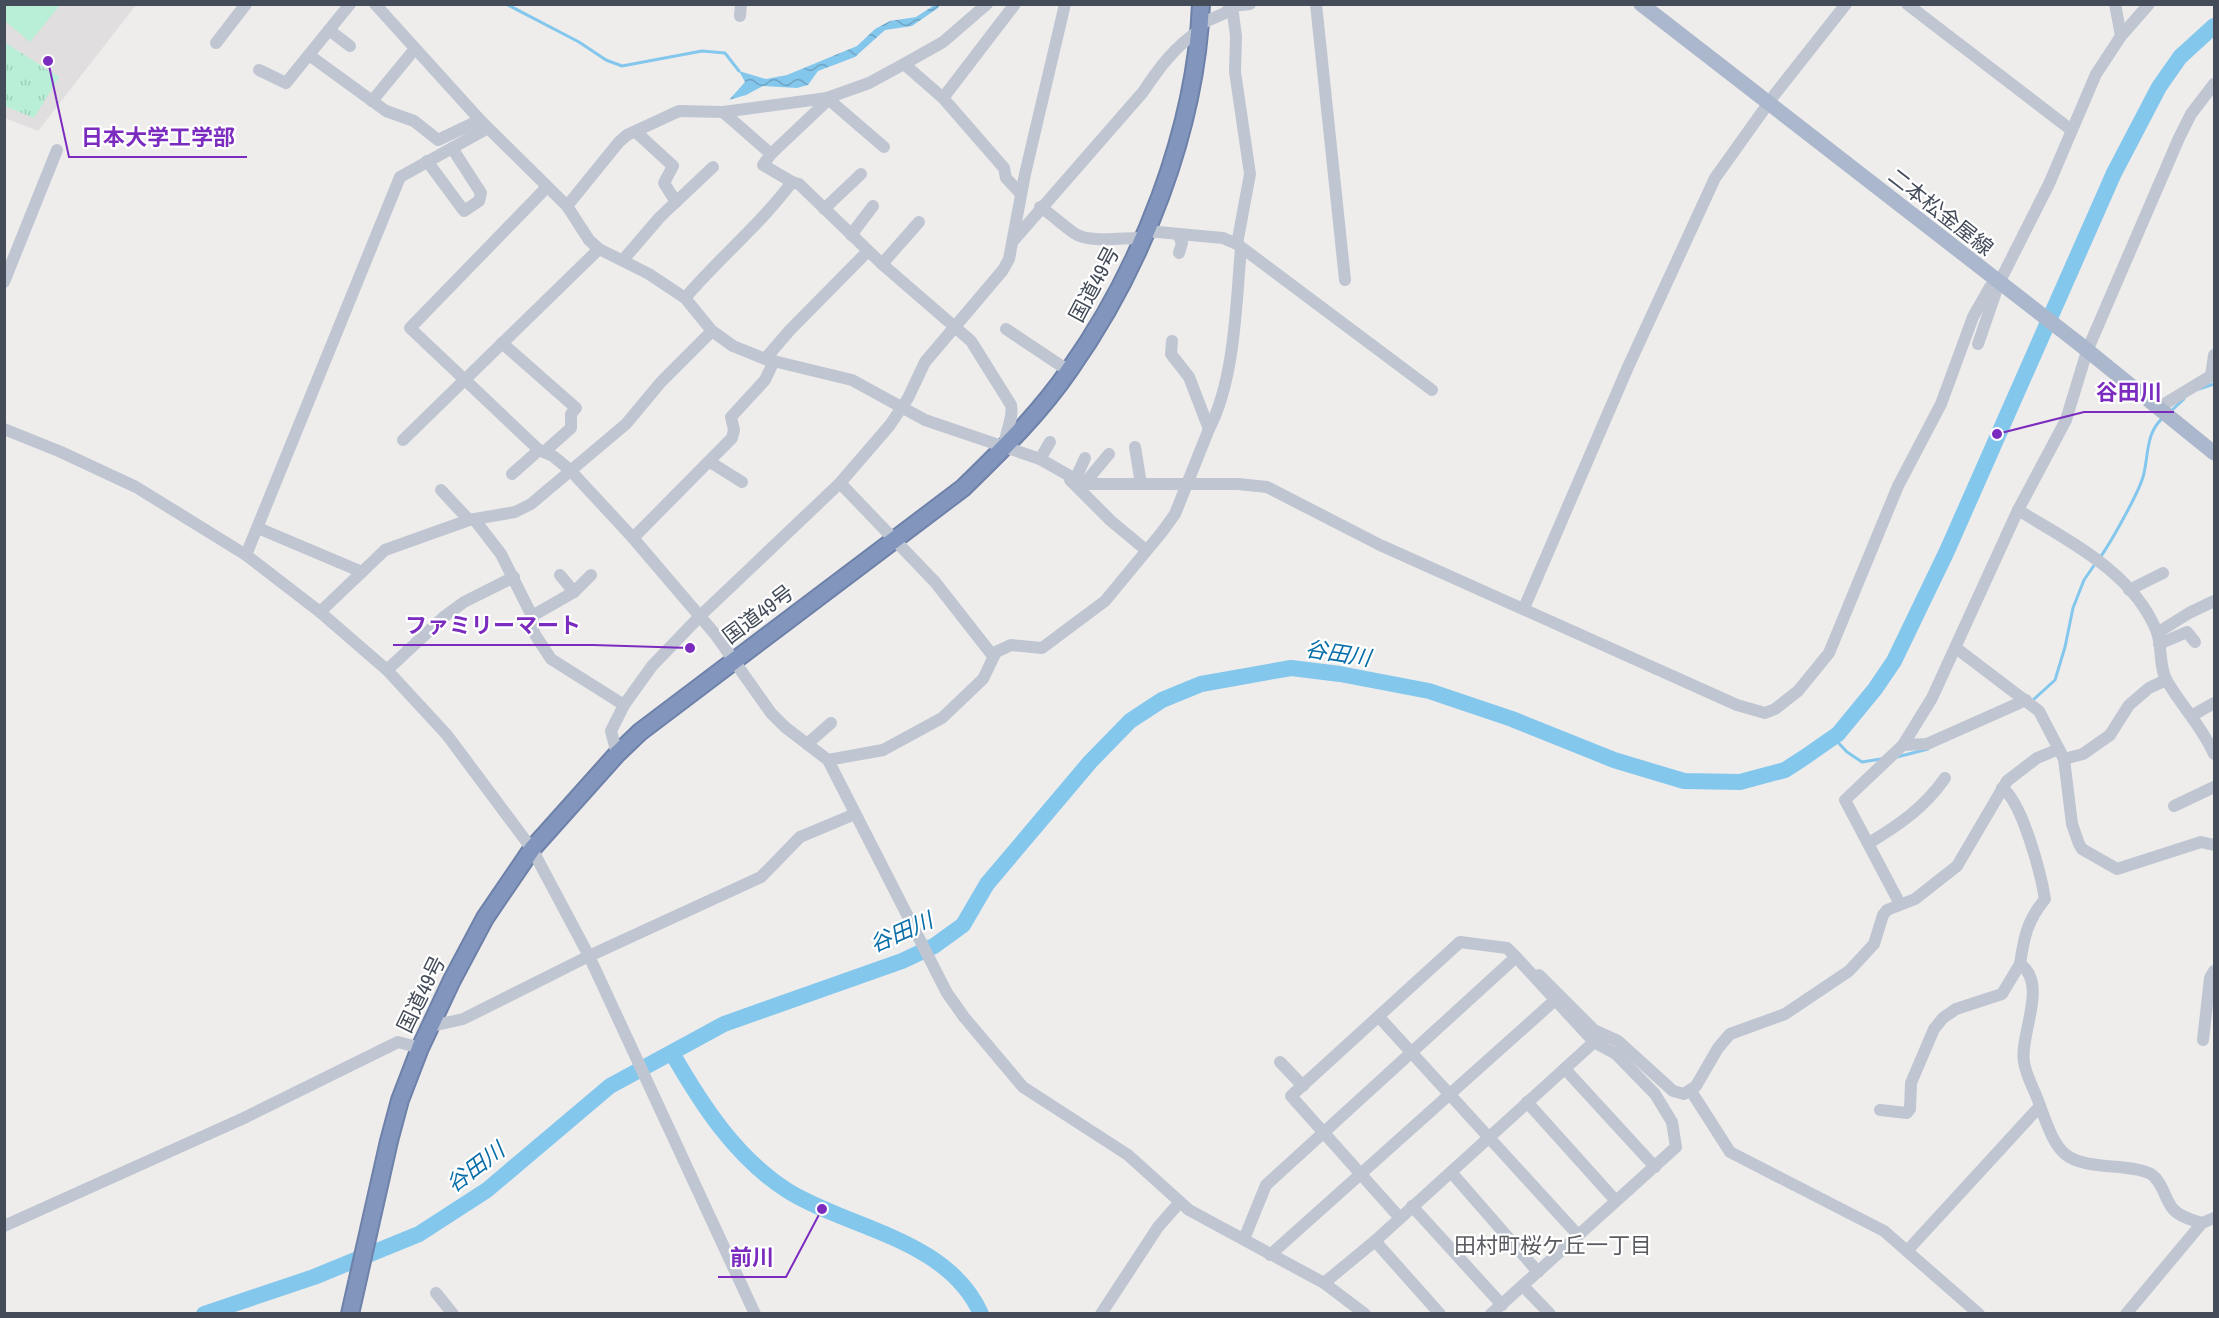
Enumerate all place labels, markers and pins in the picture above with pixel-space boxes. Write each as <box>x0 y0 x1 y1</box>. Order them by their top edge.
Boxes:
callout: 日本大学工学部 <box>69 117 247 157</box>
callout: 谷田川 <box>2084 372 2174 412</box>
callout: ファミリーマート <box>393 605 593 645</box>
callout: 前川 <box>718 1237 786 1277</box>

